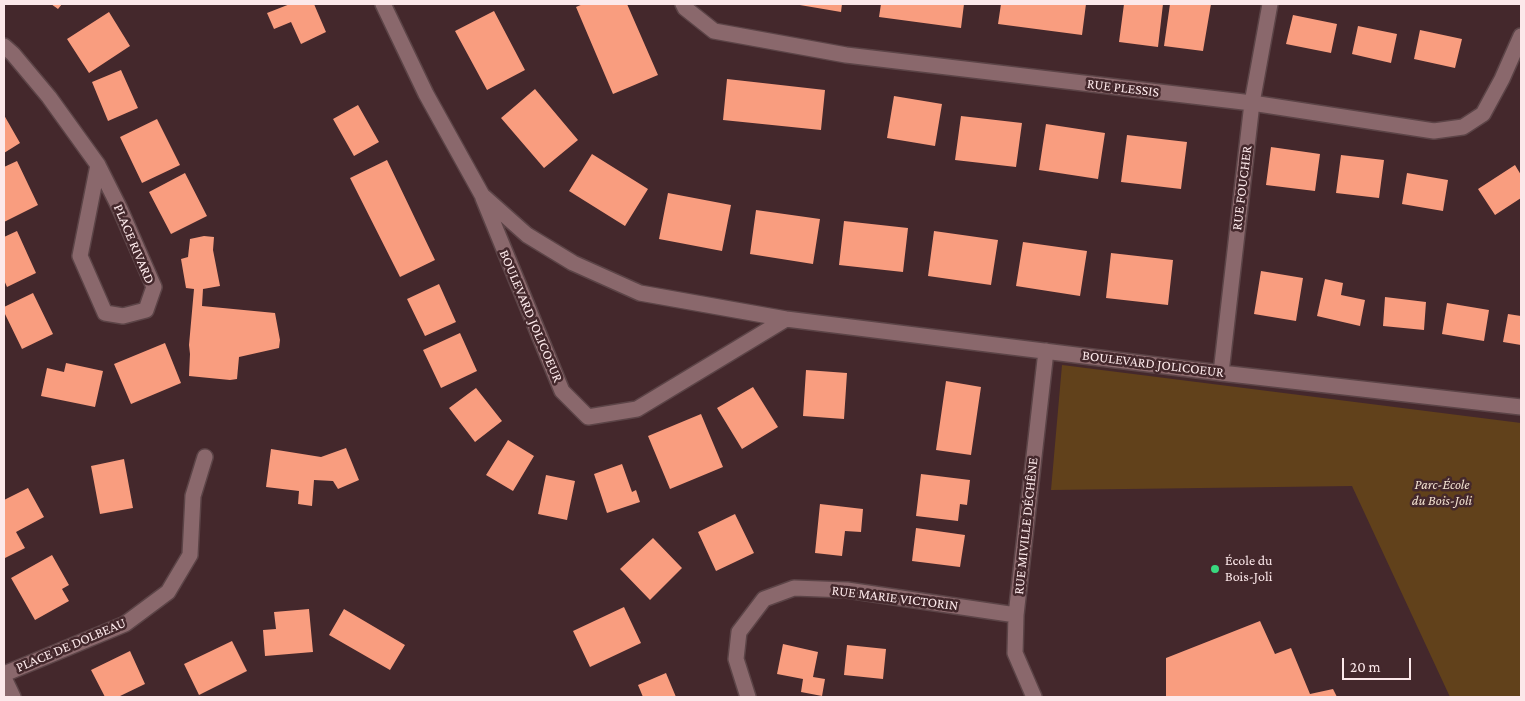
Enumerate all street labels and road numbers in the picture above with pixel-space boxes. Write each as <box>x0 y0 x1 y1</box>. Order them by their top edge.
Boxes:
street label: RUE PLESSIS <box>1086 75 1160 101</box>
street label: RUE FOUCHER <box>1228 145 1256 231</box>
street label: PLACE RIVARD <box>110 202 158 286</box>
street label: BOULEVARD JOLICOEUR <box>495 247 567 385</box>
street label: BOULEVARD JOLICOEUR <box>1081 347 1225 381</box>
street label: RUE MIVILLE DÉCHÊNE <box>1010 457 1042 595</box>
street label: RUE MARIE VICTORIN <box>831 582 959 614</box>
street label: PLACE DE DOLBEAU <box>14 614 128 676</box>

